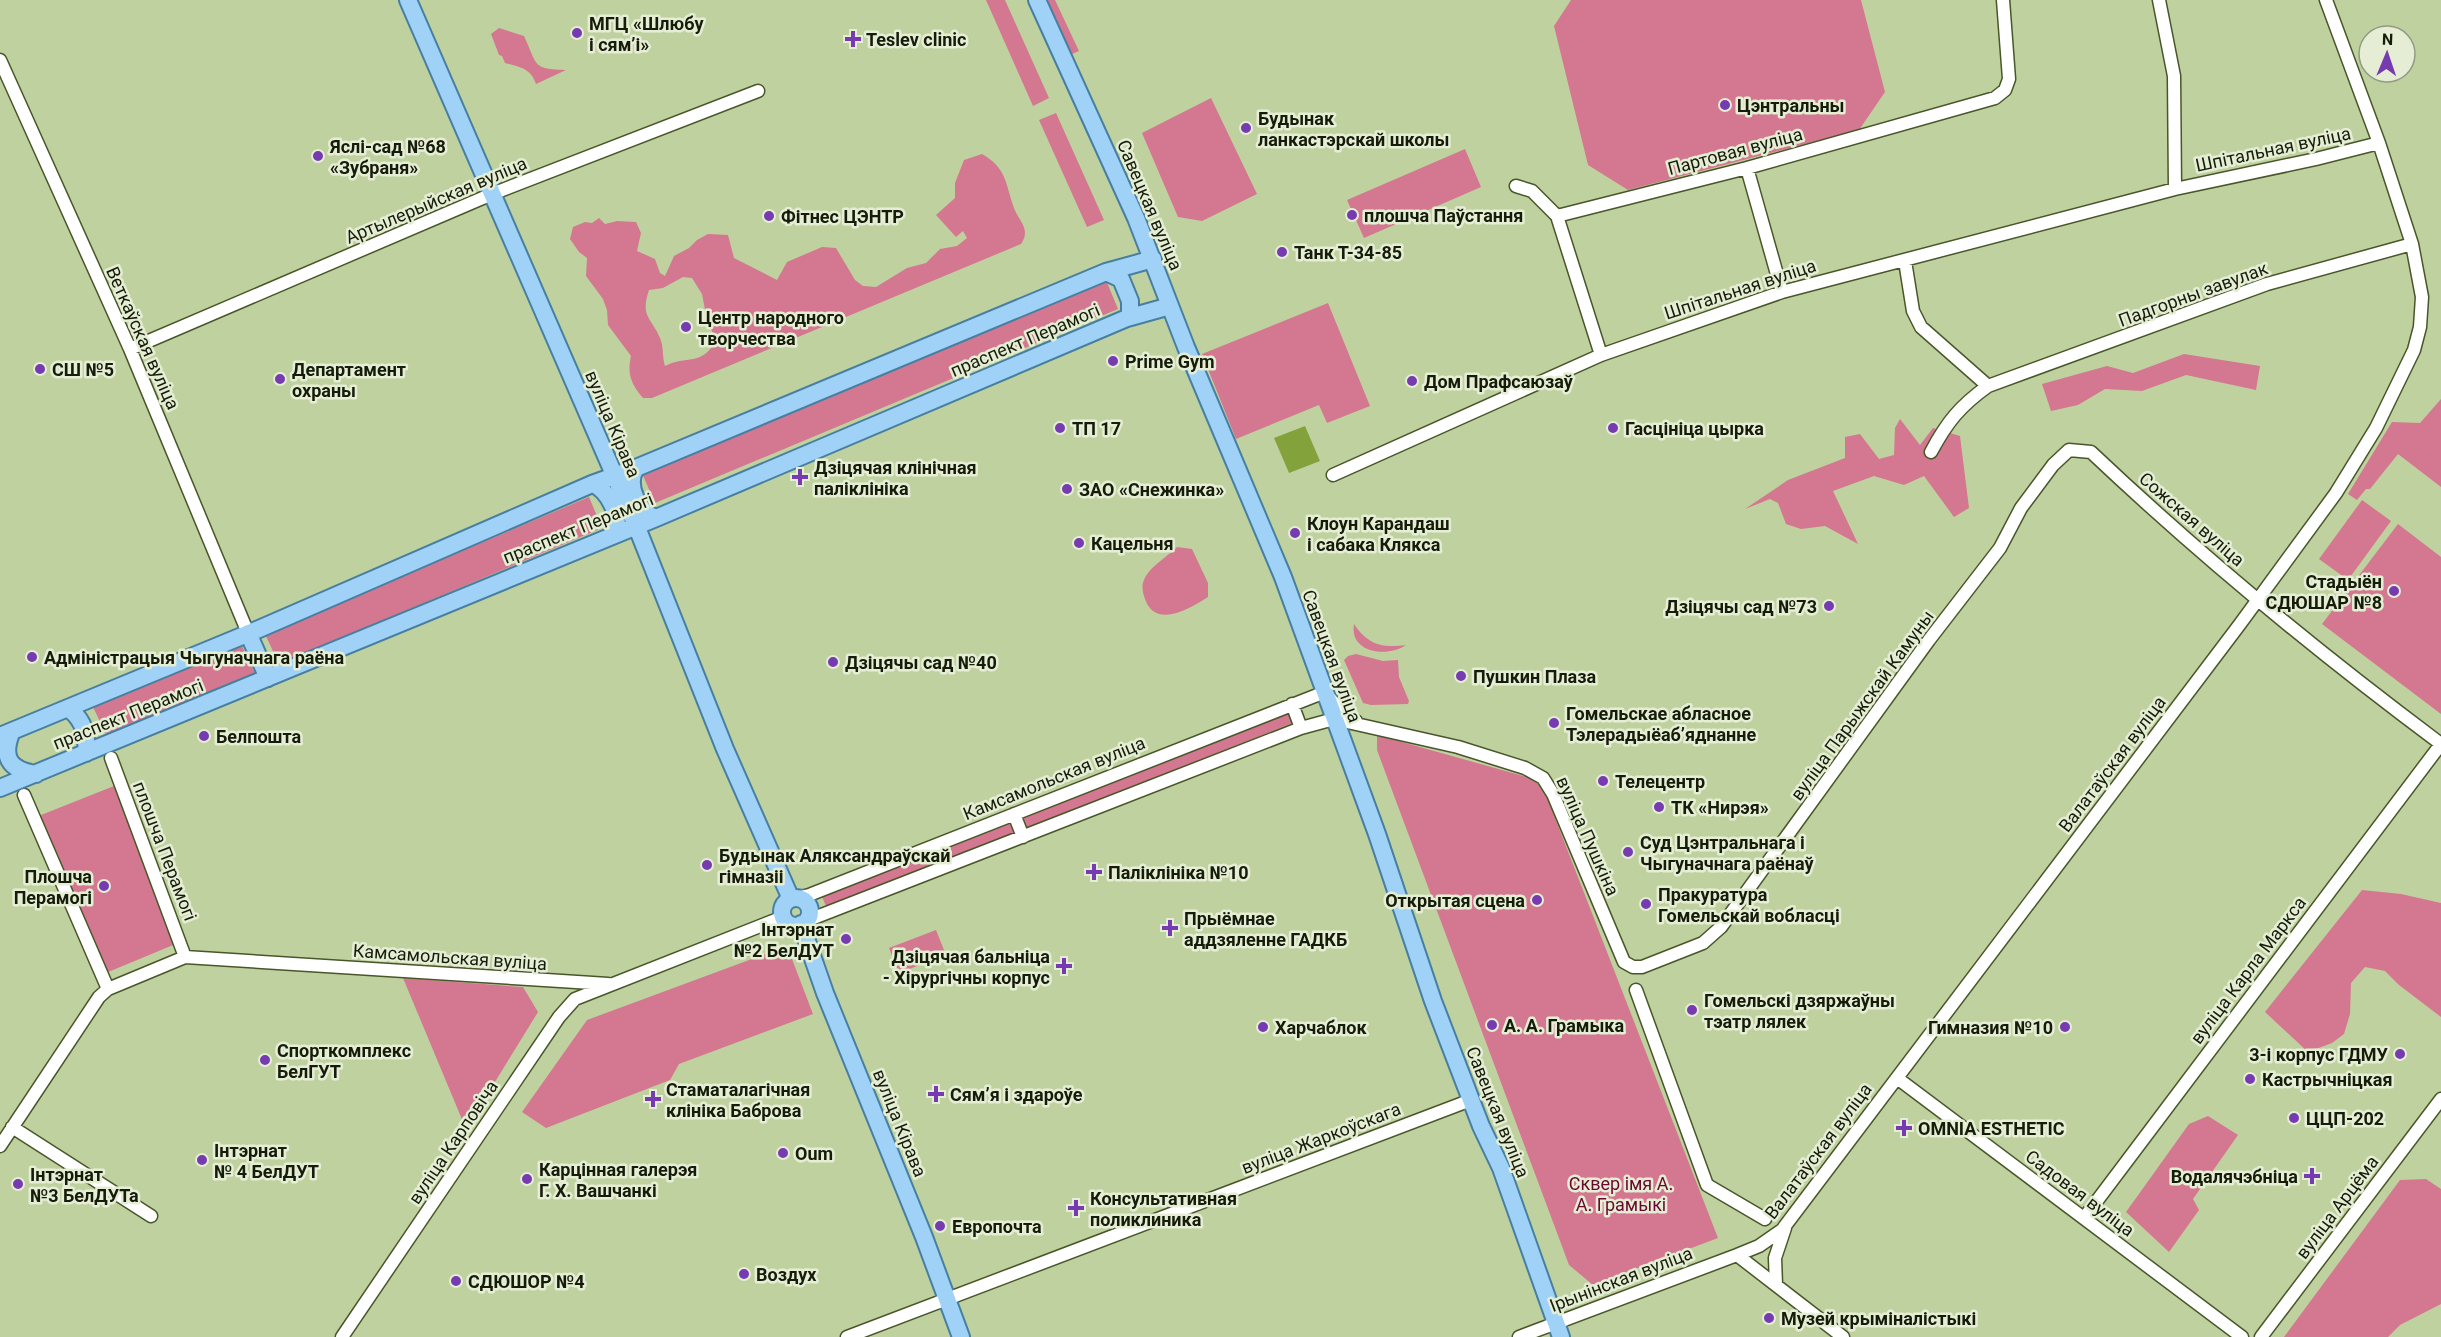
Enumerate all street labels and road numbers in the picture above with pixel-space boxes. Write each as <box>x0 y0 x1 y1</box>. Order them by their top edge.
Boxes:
street label: Шпітальная вуліца <box>2193 122 2353 176</box>
street label: Партовая вуліца <box>1665 123 1805 179</box>
street label: Савецкая вуліца <box>1113 137 1187 273</box>
street label: Артылерыйская вуліца <box>342 152 530 248</box>
street label: Шпітальная вуліца <box>1661 255 1819 323</box>
street label: Падгорны завулак <box>2116 257 2271 331</box>
street label: Веткаўская вуліца <box>102 263 184 413</box>
street label: праспект Перамогі <box>947 299 1103 381</box>
street label: вуліца Кірава <box>581 367 645 481</box>
street label: Сожская вуліца <box>2135 468 2249 570</box>
street label: праспект Перамогі <box>500 488 656 568</box>
street label: Савецкая вуліца <box>1298 587 1366 725</box>
street label: вуліца Парыжскай Камуны <box>1786 606 1938 804</box>
street label: праспект Перамогі <box>50 674 206 754</box>
street label: Валатаўская вуліца <box>2054 692 2170 836</box>
street label: Камсамольская вуліца <box>960 732 1148 824</box>
street label: вуліца Пушкіна <box>1552 773 1624 899</box>
street label: плошча Перамогі <box>129 778 201 924</box>
street label: вуліца Карла Маркса <box>2186 892 2310 1048</box>
street label: Камсамольская вуліца <box>352 940 548 974</box>
street label: Савецкая вуліца <box>1462 1043 1534 1181</box>
street label: вуліца Кірава <box>869 1066 931 1180</box>
street label: вуліца Карповіча <box>404 1076 502 1208</box>
street label: Валатаўская вуліца <box>1760 1079 1876 1223</box>
street label: вуліца Жаркоўскага <box>1239 1098 1403 1178</box>
street label: Садовая вуліца <box>2022 1145 2138 1241</box>
street label: вуліца Арцёма <box>2292 1151 2382 1263</box>
street label: Ірынінская вуліца <box>1547 1242 1695 1316</box>

